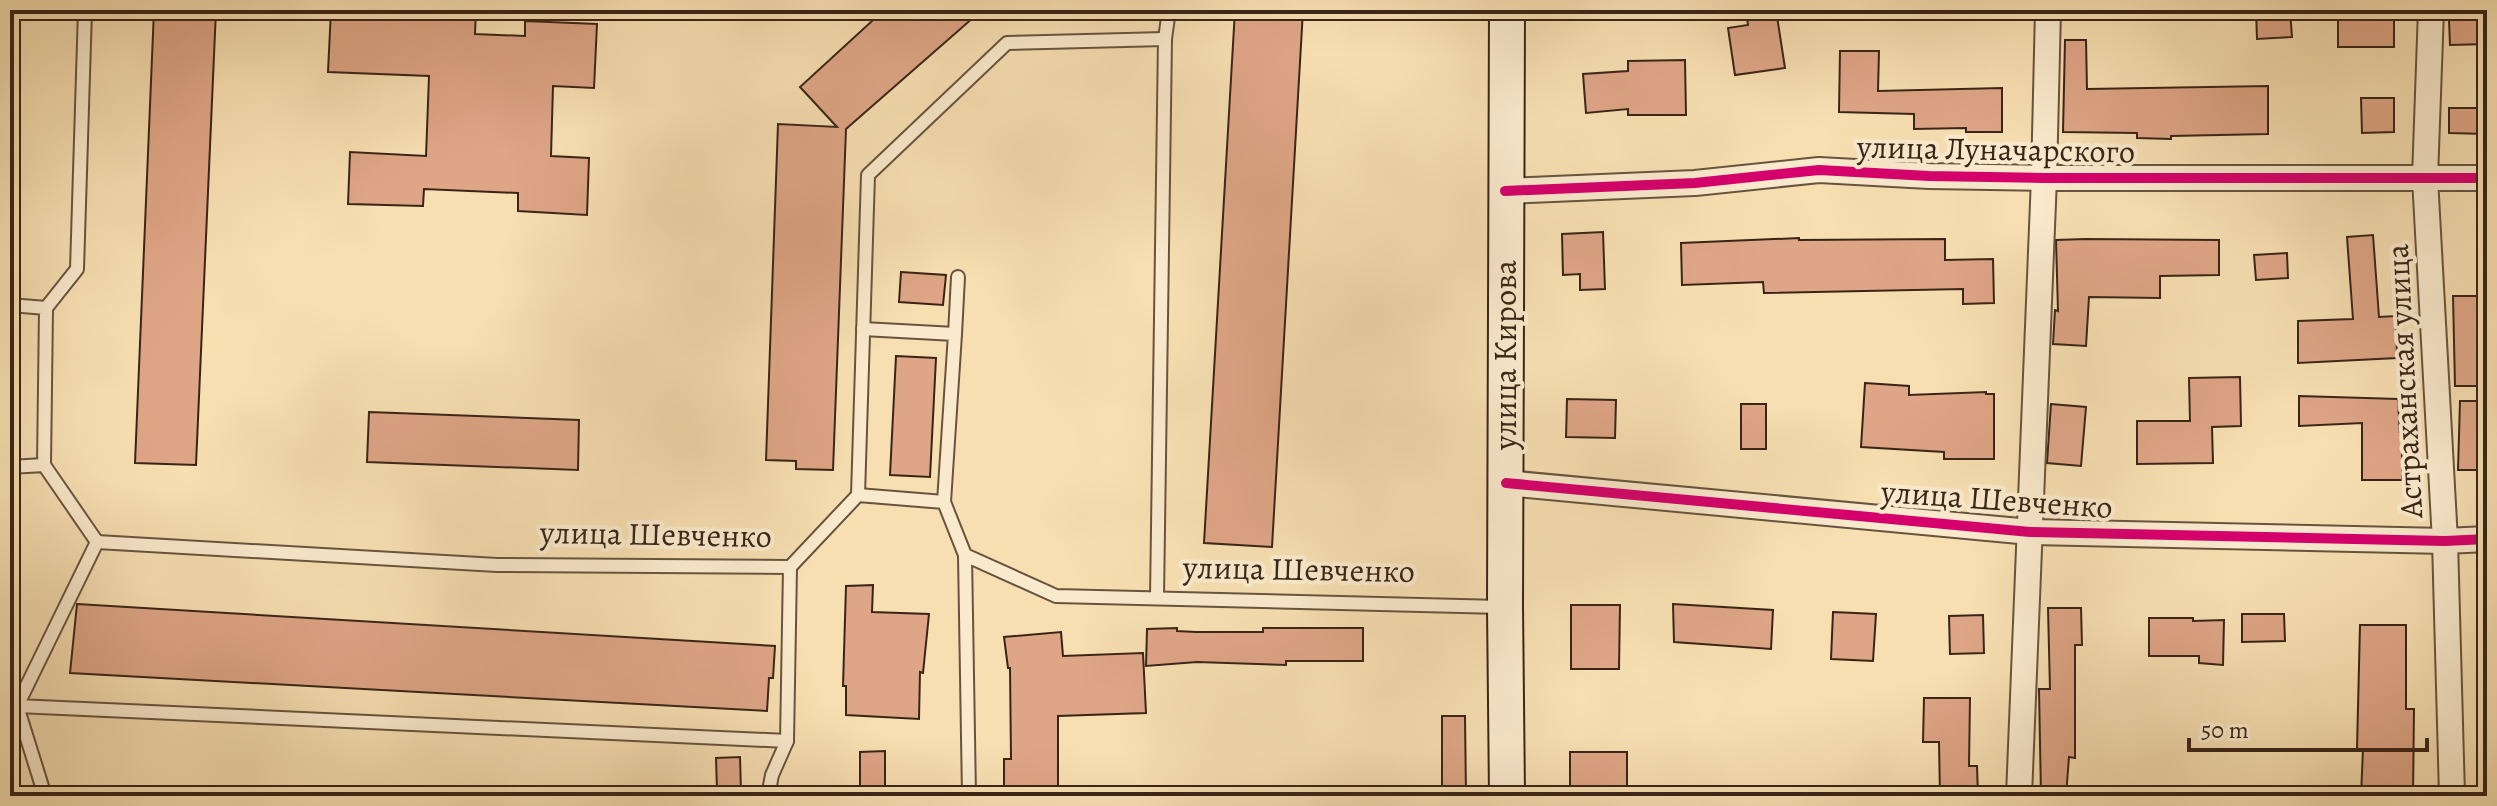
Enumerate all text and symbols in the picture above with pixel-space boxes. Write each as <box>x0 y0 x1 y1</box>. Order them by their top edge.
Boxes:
street label: улица Луначарского <box>1856 125 2135 173</box>
street label: Астраханская улица <box>2375 243 2433 520</box>
street label: улица Кирова <box>1483 260 1527 451</box>
street label: улица Шевченко <box>1879 469 2114 529</box>
street label: улица Шевченко <box>539 510 772 558</box>
street label: улица Шевченко <box>1182 545 1415 593</box>
scale bar <box>2189 702 2427 752</box>
text: 50 m <box>2201 714 2249 746</box>

